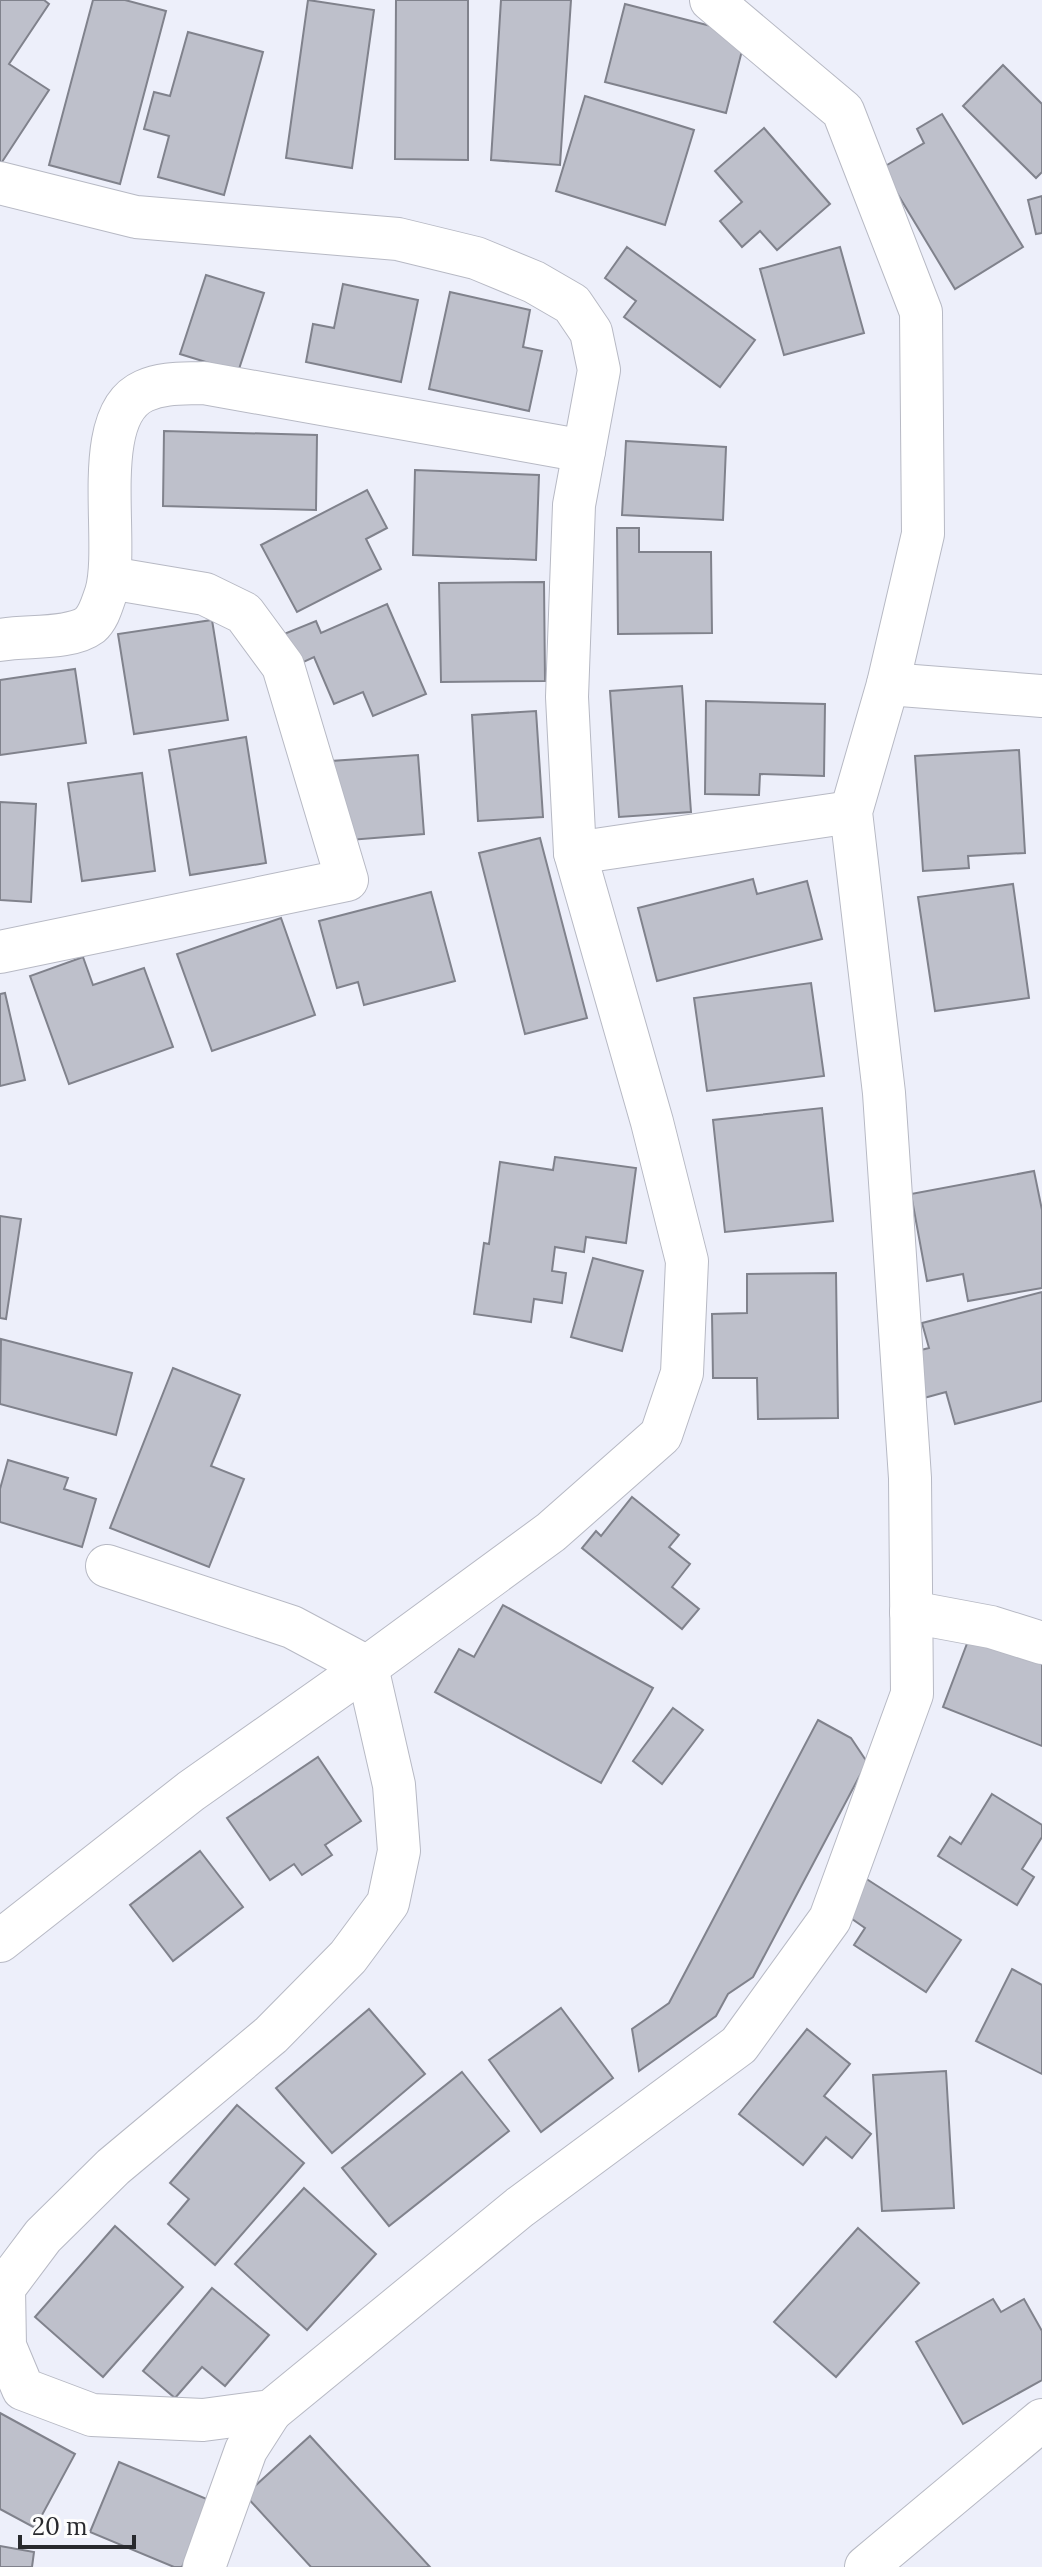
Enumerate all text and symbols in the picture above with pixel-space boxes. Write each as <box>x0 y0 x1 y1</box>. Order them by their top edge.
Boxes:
scale bar <box>20 2499 134 2549</box>
text: 20 m <box>32 2511 88 2542</box>

